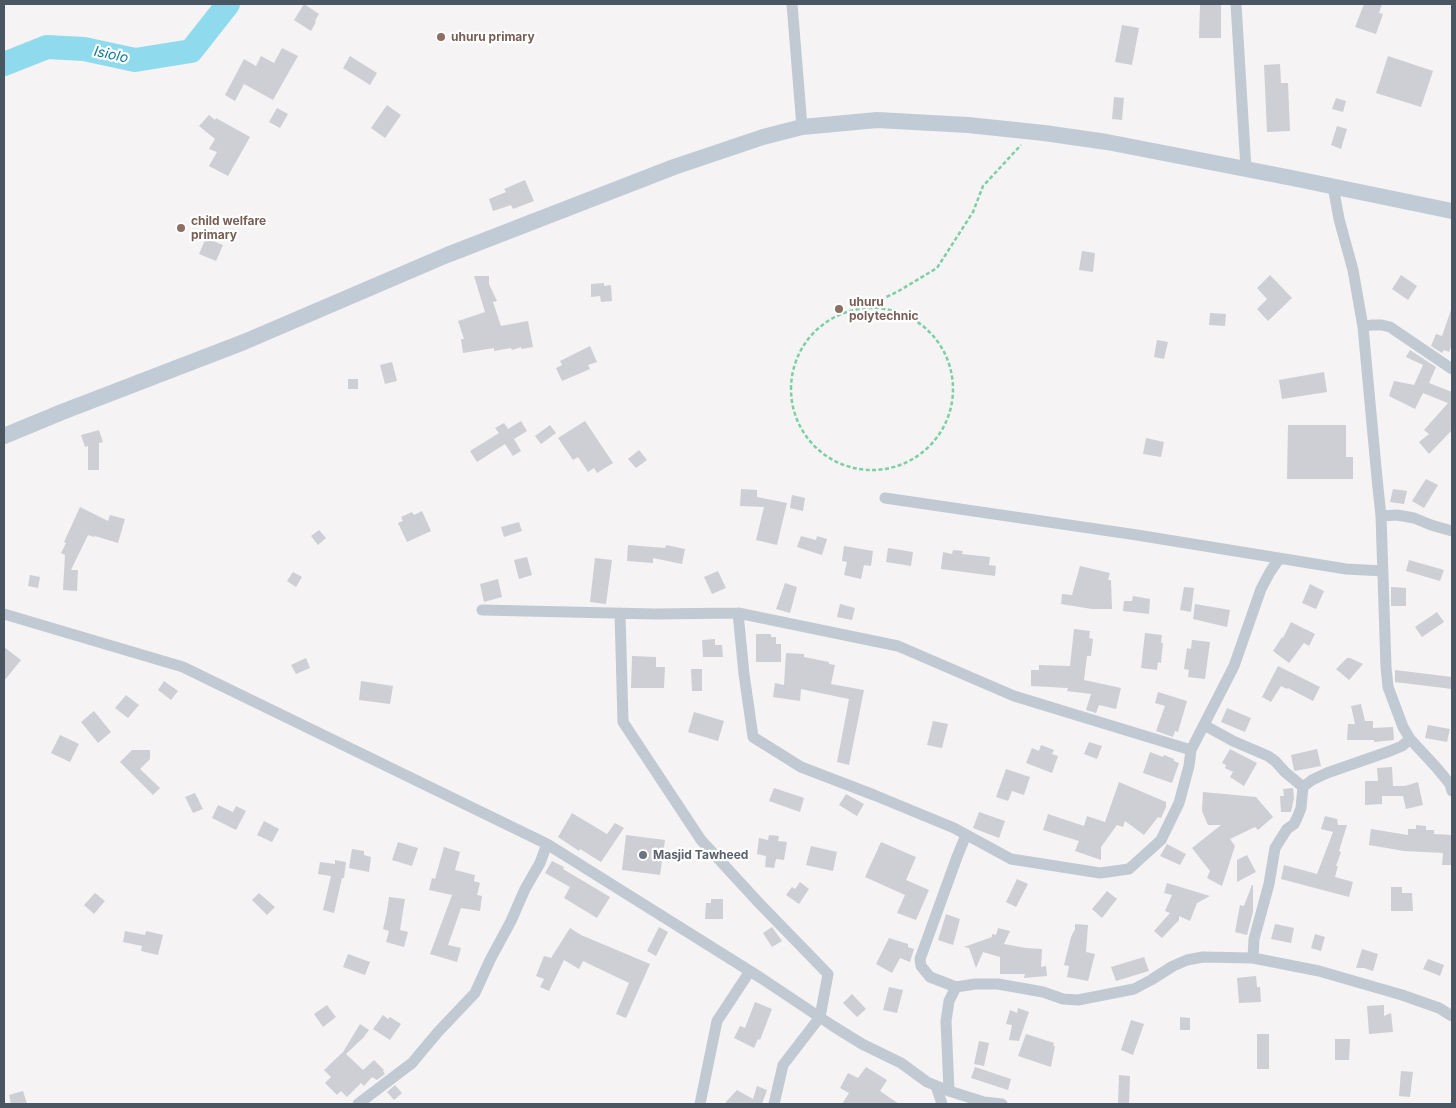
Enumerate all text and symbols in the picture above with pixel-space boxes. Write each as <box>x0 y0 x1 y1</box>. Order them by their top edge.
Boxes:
place label: uhuru primary <box>451 30 535 44</box>
marker: uhuru primary <box>435 31 447 43</box>
water label: Isiolo <box>92 43 130 67</box>
place label: child welfare primary <box>191 214 266 242</box>
marker: child welfare primary <box>175 222 187 234</box>
place label: uhuru polytechnic <box>849 295 918 323</box>
marker: uhuru polytechnic <box>833 303 845 315</box>
place label: Masjid Tawheed <box>653 848 748 862</box>
marker: Masjid Tawheed <box>637 849 649 861</box>

